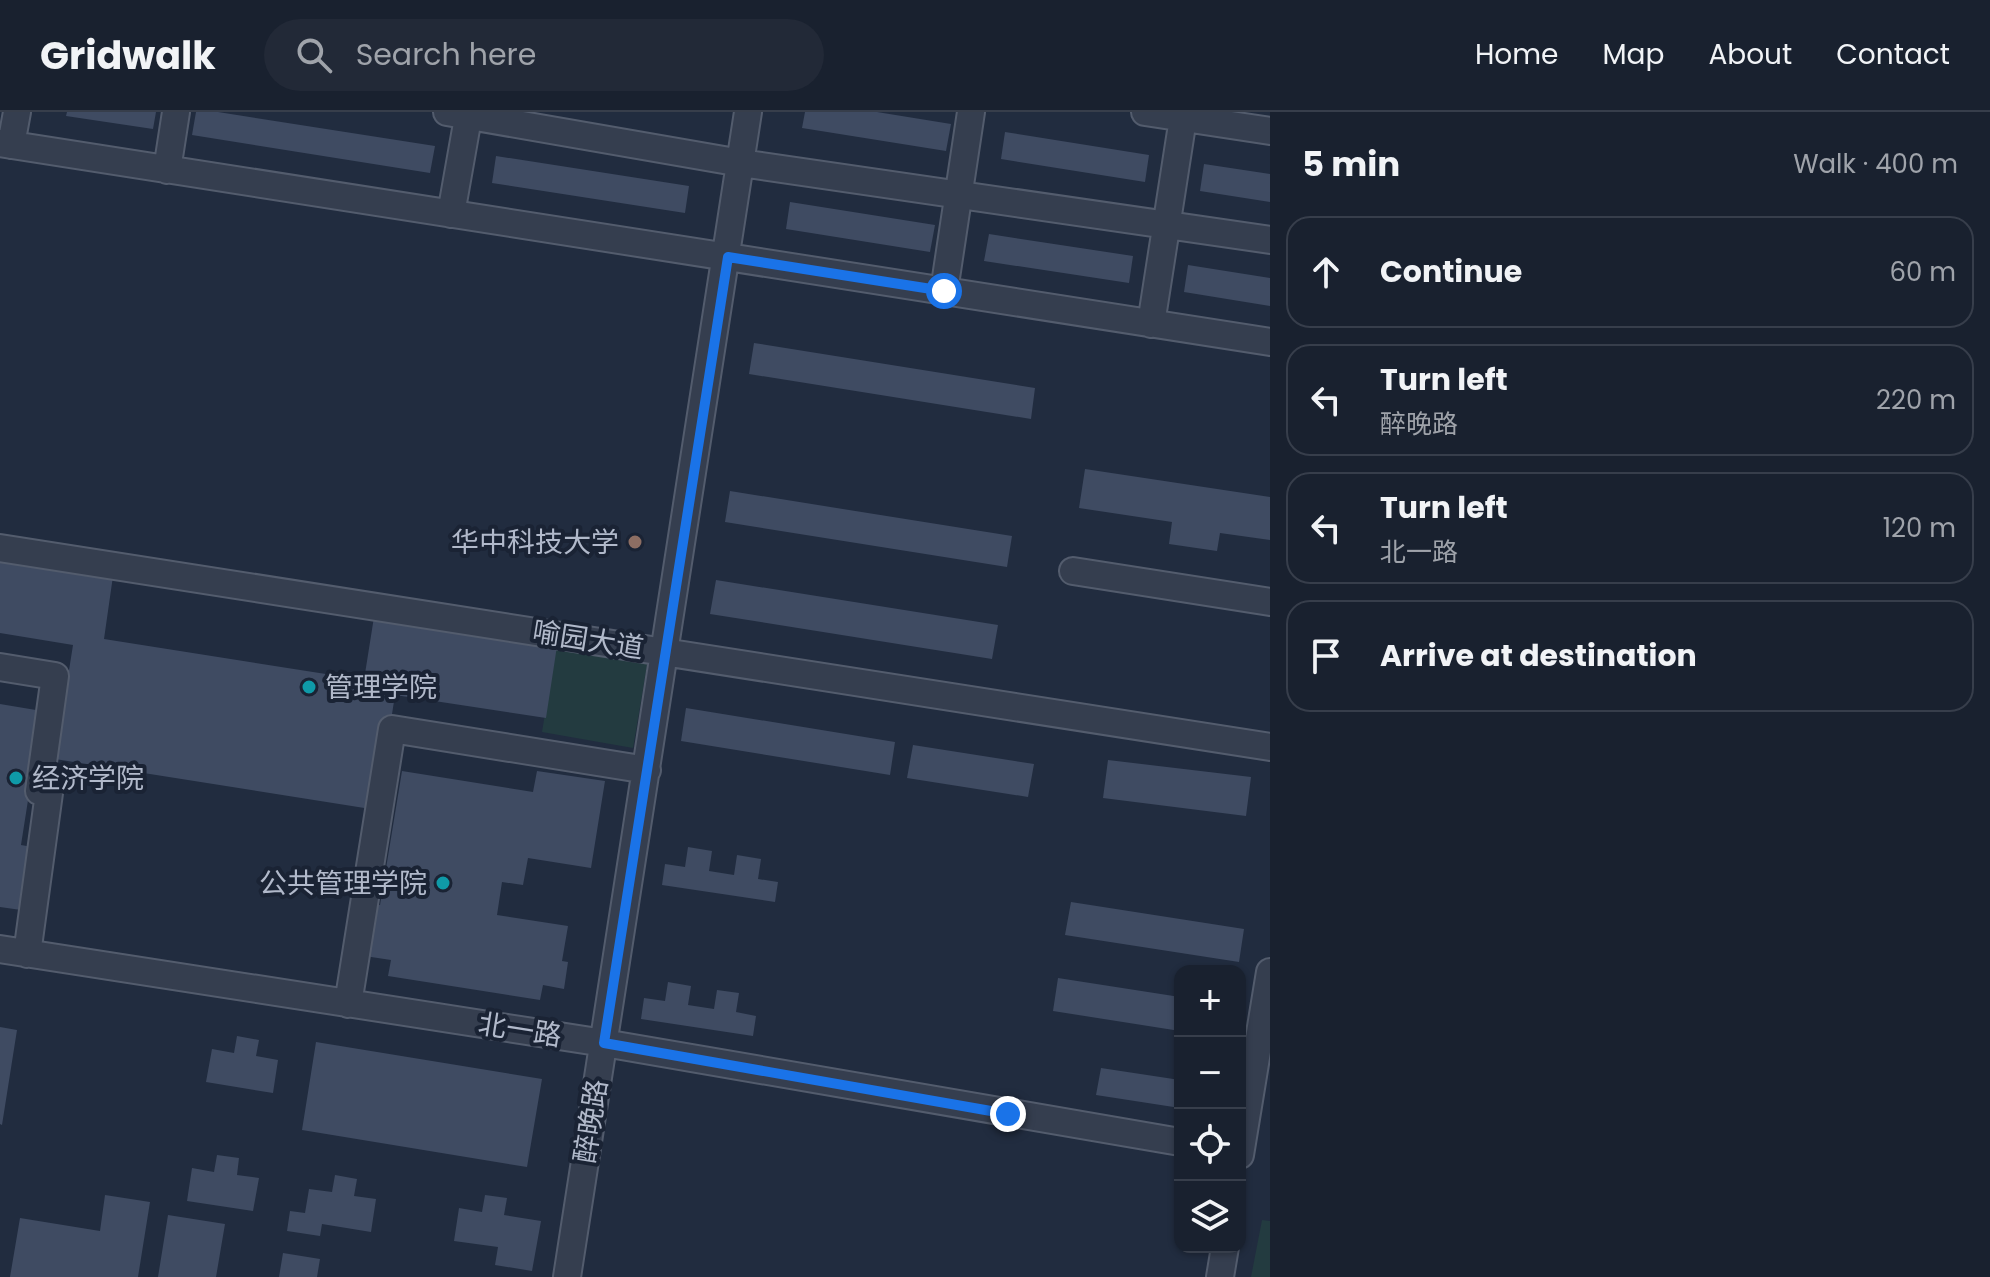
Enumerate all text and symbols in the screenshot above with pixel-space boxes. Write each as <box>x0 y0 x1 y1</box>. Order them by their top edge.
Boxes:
search box <box>264 19 824 91</box>
text: Gridwalk <box>40 29 216 82</box>
icon: search <box>292 33 336 77</box>
text: Search here <box>356 33 536 76</box>
text: Home <box>1475 35 1558 74</box>
text: Map <box>1602 35 1664 74</box>
text: About <box>1708 35 1792 74</box>
text: Contact <box>1836 35 1950 74</box>
text: 5 min <box>1302 140 1400 188</box>
text: Walk · 400 m <box>1793 146 1958 182</box>
icon: ahead <box>1304 250 1348 294</box>
text: Continue <box>1380 250 1522 293</box>
text: 60 m <box>1889 254 1956 290</box>
route start <box>926 273 962 309</box>
text: Turn left <box>1380 358 1508 401</box>
icon: left <box>1304 378 1348 422</box>
text: 220 m <box>1876 382 1956 418</box>
text: 醉晚路 <box>1380 406 1458 442</box>
text: Turn left <box>1380 486 1508 529</box>
icon: left <box>1304 506 1348 550</box>
text: 120 m <box>1883 510 1956 546</box>
place label: 华中科技大学 <box>451 523 619 562</box>
marker: 华中科技大学 <box>626 533 644 551</box>
text: 北一路 <box>1380 534 1458 570</box>
street label: 喻园大道 <box>530 612 646 668</box>
icon: arrive <box>1304 634 1348 678</box>
text: Arrive at destination <box>1380 634 1697 677</box>
place label: 管理学院 <box>325 668 437 707</box>
marker: 管理学院 <box>300 678 318 696</box>
place label: 经济学院 <box>32 759 144 798</box>
marker: 经济学院 <box>7 769 25 787</box>
place label: 公共管理学院 <box>259 864 427 903</box>
marker: 公共管理学院 <box>434 874 452 892</box>
map controls <box>1174 965 1246 1253</box>
button: + <box>1174 965 1246 1037</box>
street label: 北一路 <box>475 1004 565 1056</box>
button: − <box>1174 1037 1246 1109</box>
street label: 醉晚路 <box>565 1076 617 1166</box>
route end <box>990 1096 1026 1132</box>
button: locate <box>1174 1109 1246 1181</box>
button: layers <box>1174 1181 1246 1253</box>

